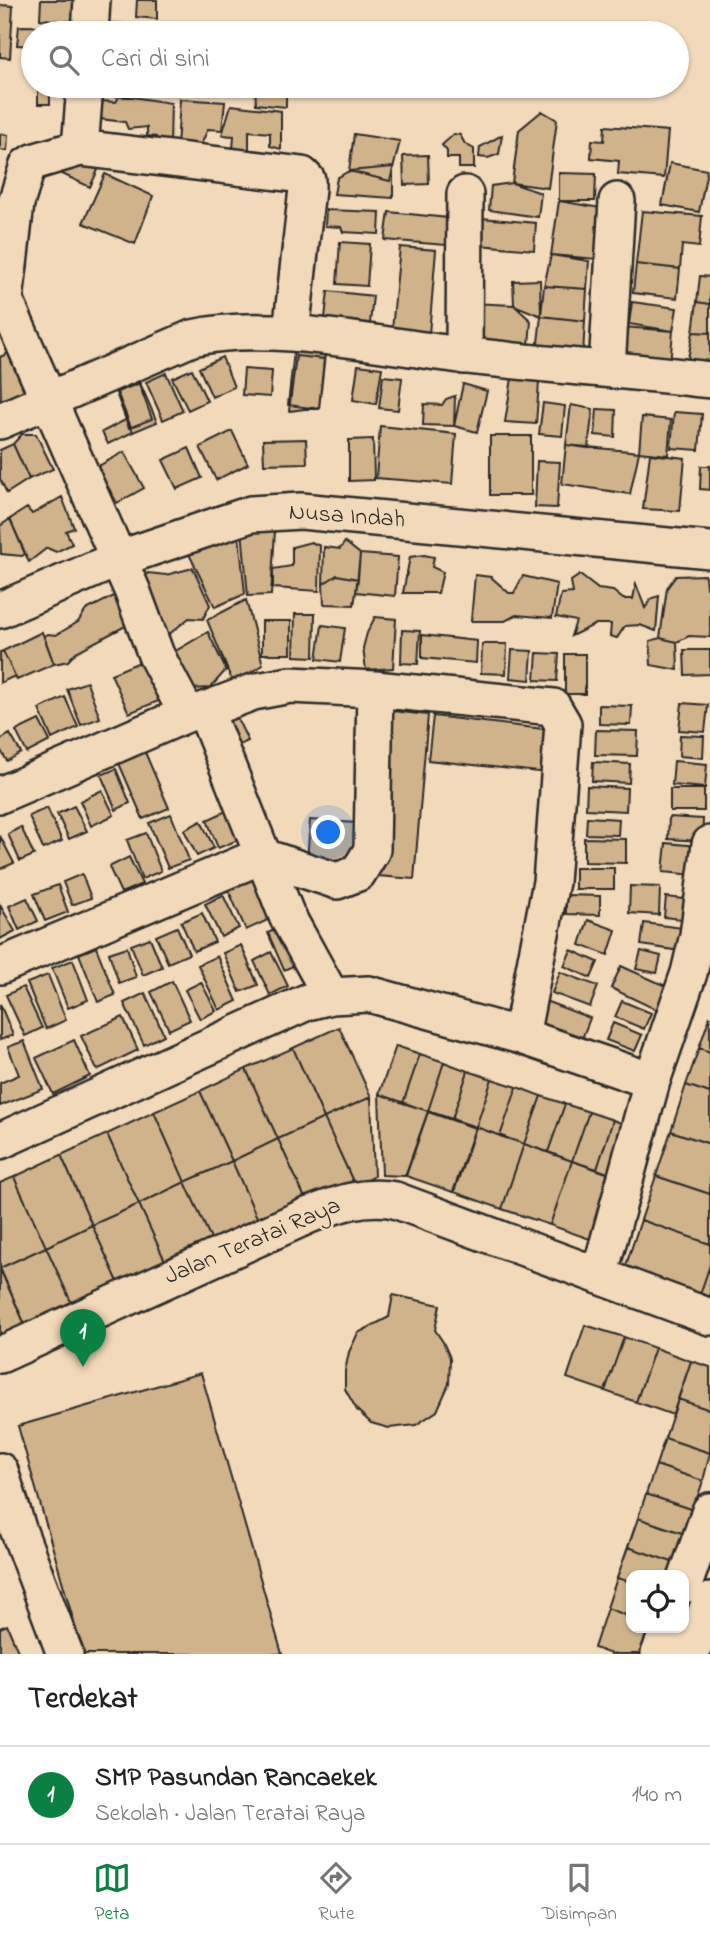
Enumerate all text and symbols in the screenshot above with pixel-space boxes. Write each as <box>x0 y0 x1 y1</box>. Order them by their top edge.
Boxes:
search box <box>21 21 689 98</box>
icon: search <box>45 41 83 79</box>
text: Cari di sini <box>101 41 210 79</box>
street label: Nusa Indah <box>288 495 406 539</box>
your location <box>311 815 345 849</box>
street label: Jalan Teratai Raya <box>160 1189 347 1296</box>
pin: 1 <box>60 1309 106 1367</box>
map controls <box>626 1570 689 1633</box>
button: locate <box>626 1570 689 1633</box>
text: Terdekat <box>28 1678 138 1722</box>
text: SMP Pasundan Rancaekek <box>95 1760 377 1798</box>
text: 1 <box>47 1779 55 1812</box>
text: 140 m <box>632 1779 682 1812</box>
text: Sekolah · Jalan Teratai Raya <box>95 1798 365 1831</box>
tab: Peta <box>93 1859 131 1928</box>
tab: Rute <box>317 1859 355 1928</box>
tab: Disimpan <box>542 1859 617 1928</box>

